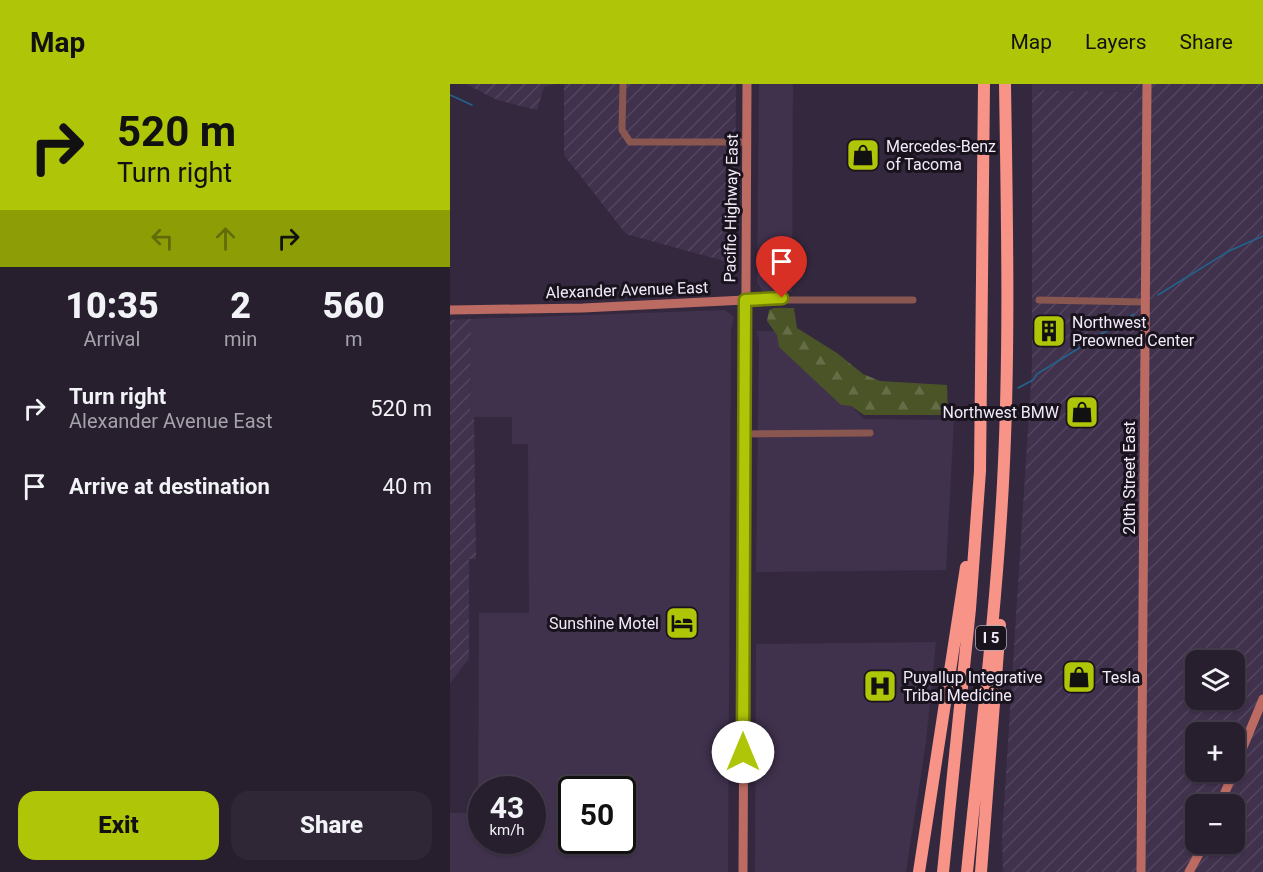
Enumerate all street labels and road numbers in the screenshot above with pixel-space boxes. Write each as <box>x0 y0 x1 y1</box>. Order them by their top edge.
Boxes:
street label: Pacific Highway East <box>720 133 742 283</box>
street label: Alexander Avenue East <box>545 278 709 302</box>
street label: 20th Street East <box>1120 421 1139 535</box>
road number: I 5 <box>976 626 1006 650</box>

